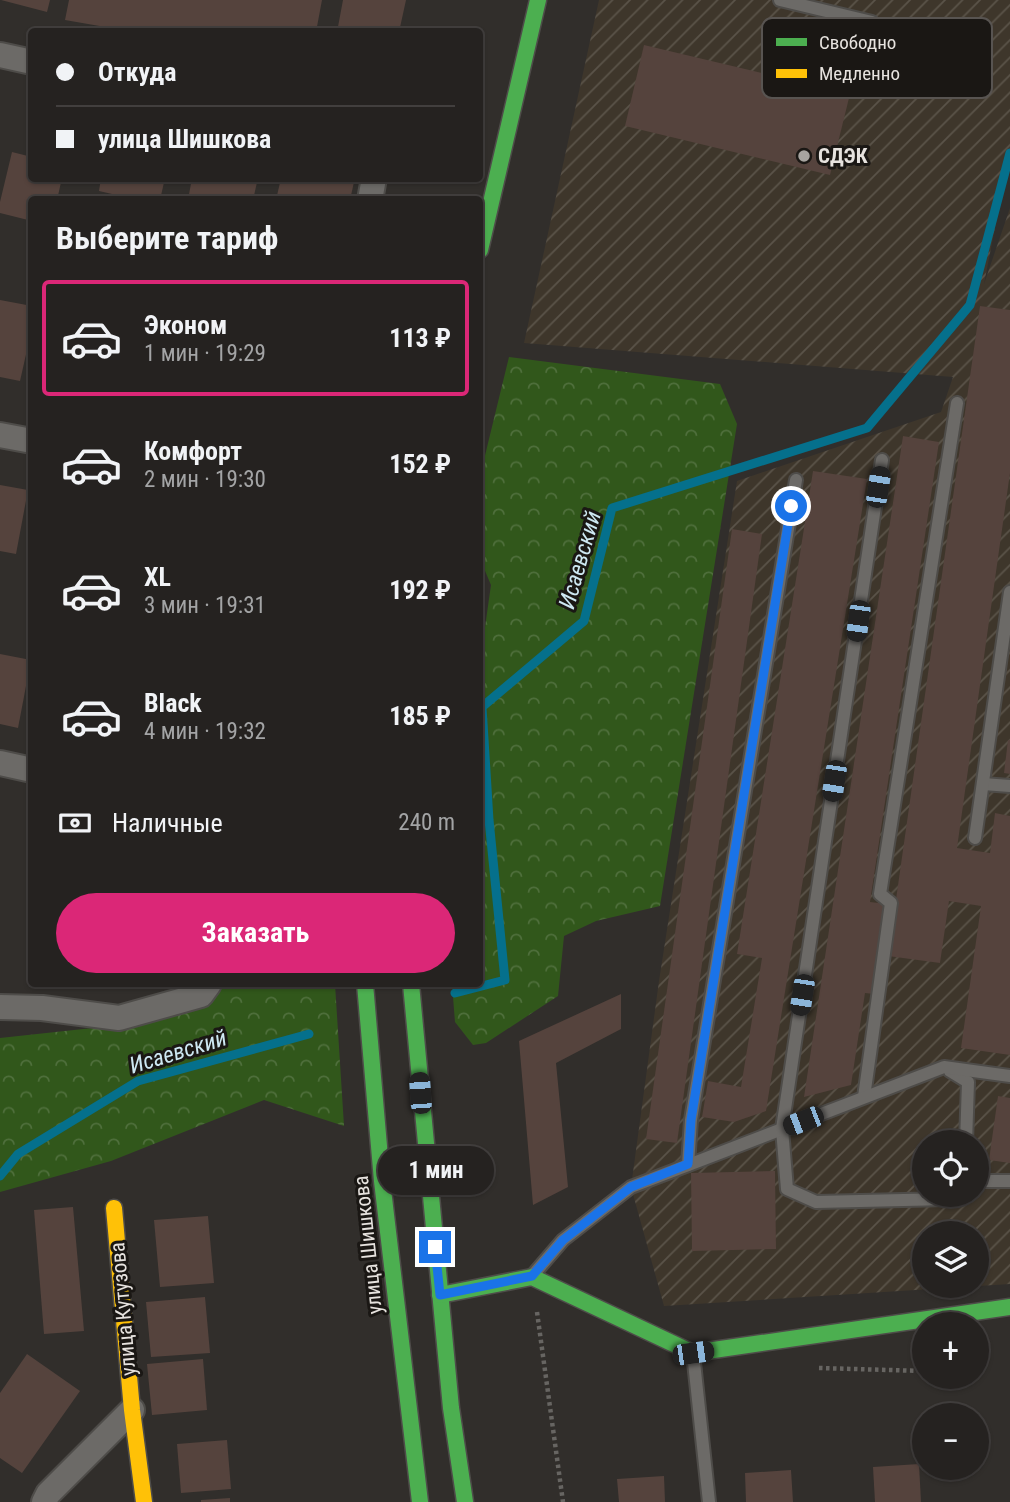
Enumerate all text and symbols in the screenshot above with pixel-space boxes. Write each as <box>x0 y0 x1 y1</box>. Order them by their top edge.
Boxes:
legend <box>762 18 992 98</box>
text: Свободно <box>819 31 896 54</box>
text: Откуда <box>98 57 176 87</box>
text: Медленно <box>819 62 900 85</box>
text: улица Шишкова <box>98 124 271 154</box>
place label: СДЭК <box>818 144 868 168</box>
marker: СДЭК <box>796 148 812 164</box>
text: Выберите тариф <box>56 219 278 257</box>
icon: car <box>60 307 123 370</box>
text: Эконом <box>144 310 227 340</box>
text: 113 ₽ <box>389 323 451 353</box>
text: 1 мин · 19:29 <box>144 340 266 367</box>
icon: car <box>60 433 123 496</box>
text: Комфорт <box>144 436 242 466</box>
text: 152 ₽ <box>389 449 451 479</box>
car <box>865 465 892 509</box>
text: 2 мин · 19:30 <box>144 466 266 493</box>
route start <box>775 490 807 522</box>
water label: Исаевский <box>553 508 607 612</box>
icon: car <box>60 559 123 622</box>
text: XL <box>144 562 171 592</box>
text: 192 ₽ <box>389 575 451 605</box>
text: 3 мин · 19:31 <box>144 592 266 619</box>
car <box>845 599 872 643</box>
icon: car <box>60 685 123 748</box>
text: Black <box>144 688 202 718</box>
text: 185 ₽ <box>389 701 451 731</box>
text: 4 мин · 19:32 <box>144 718 266 745</box>
car <box>821 759 848 803</box>
icon: cash <box>56 804 94 842</box>
text: Наличные <box>112 808 223 838</box>
text: 240 m <box>398 809 455 836</box>
button: Заказать <box>56 893 455 973</box>
car <box>789 973 816 1017</box>
water label: Исаевский <box>126 1024 230 1080</box>
car <box>409 1071 432 1115</box>
car <box>780 1104 827 1138</box>
map controls <box>912 1130 989 1480</box>
button: locate <box>912 1130 989 1207</box>
callout: 1 мин <box>377 1146 493 1194</box>
text: 1 мин <box>408 1157 464 1184</box>
street label: улица Шишкова <box>349 1174 387 1316</box>
button: layers <box>912 1221 989 1298</box>
route end <box>419 1231 451 1263</box>
street label: улица Кутузова <box>105 1241 141 1377</box>
button: + <box>912 1312 989 1389</box>
car <box>671 1340 716 1366</box>
button: − <box>912 1403 989 1480</box>

